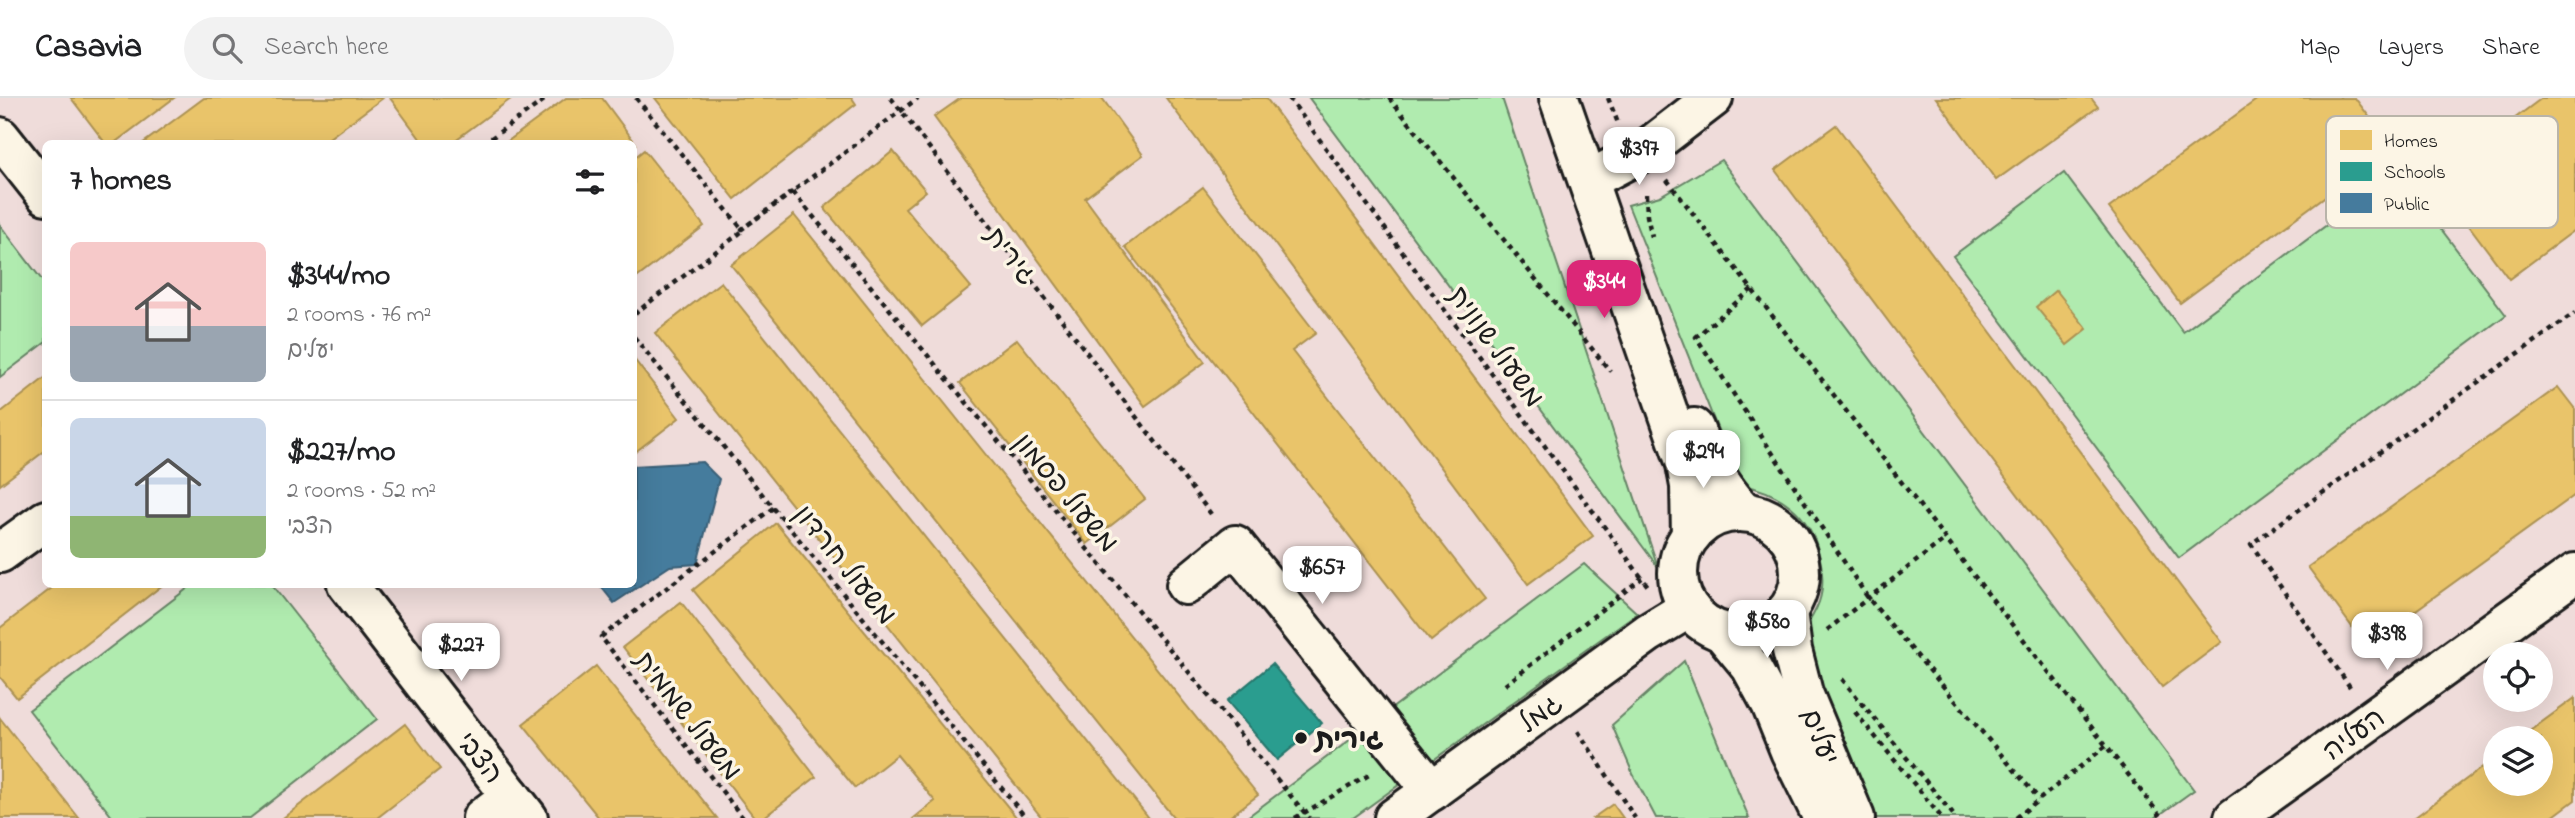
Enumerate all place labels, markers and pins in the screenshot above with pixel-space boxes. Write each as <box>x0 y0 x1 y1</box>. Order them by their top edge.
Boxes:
pin: $397 <box>1598 127 1680 187</box>
pin: $344 <box>1563 260 1645 320</box>
pin: $294 <box>1662 430 1744 490</box>
pin: $657 <box>1281 546 1363 606</box>
pin: $580 <box>1726 601 1808 660</box>
pin: $398 <box>2346 612 2428 672</box>
pin: $227 <box>420 624 502 683</box>
place label: גירית <box>1313 721 1384 762</box>
marker: גירית <box>1293 730 1309 746</box>

